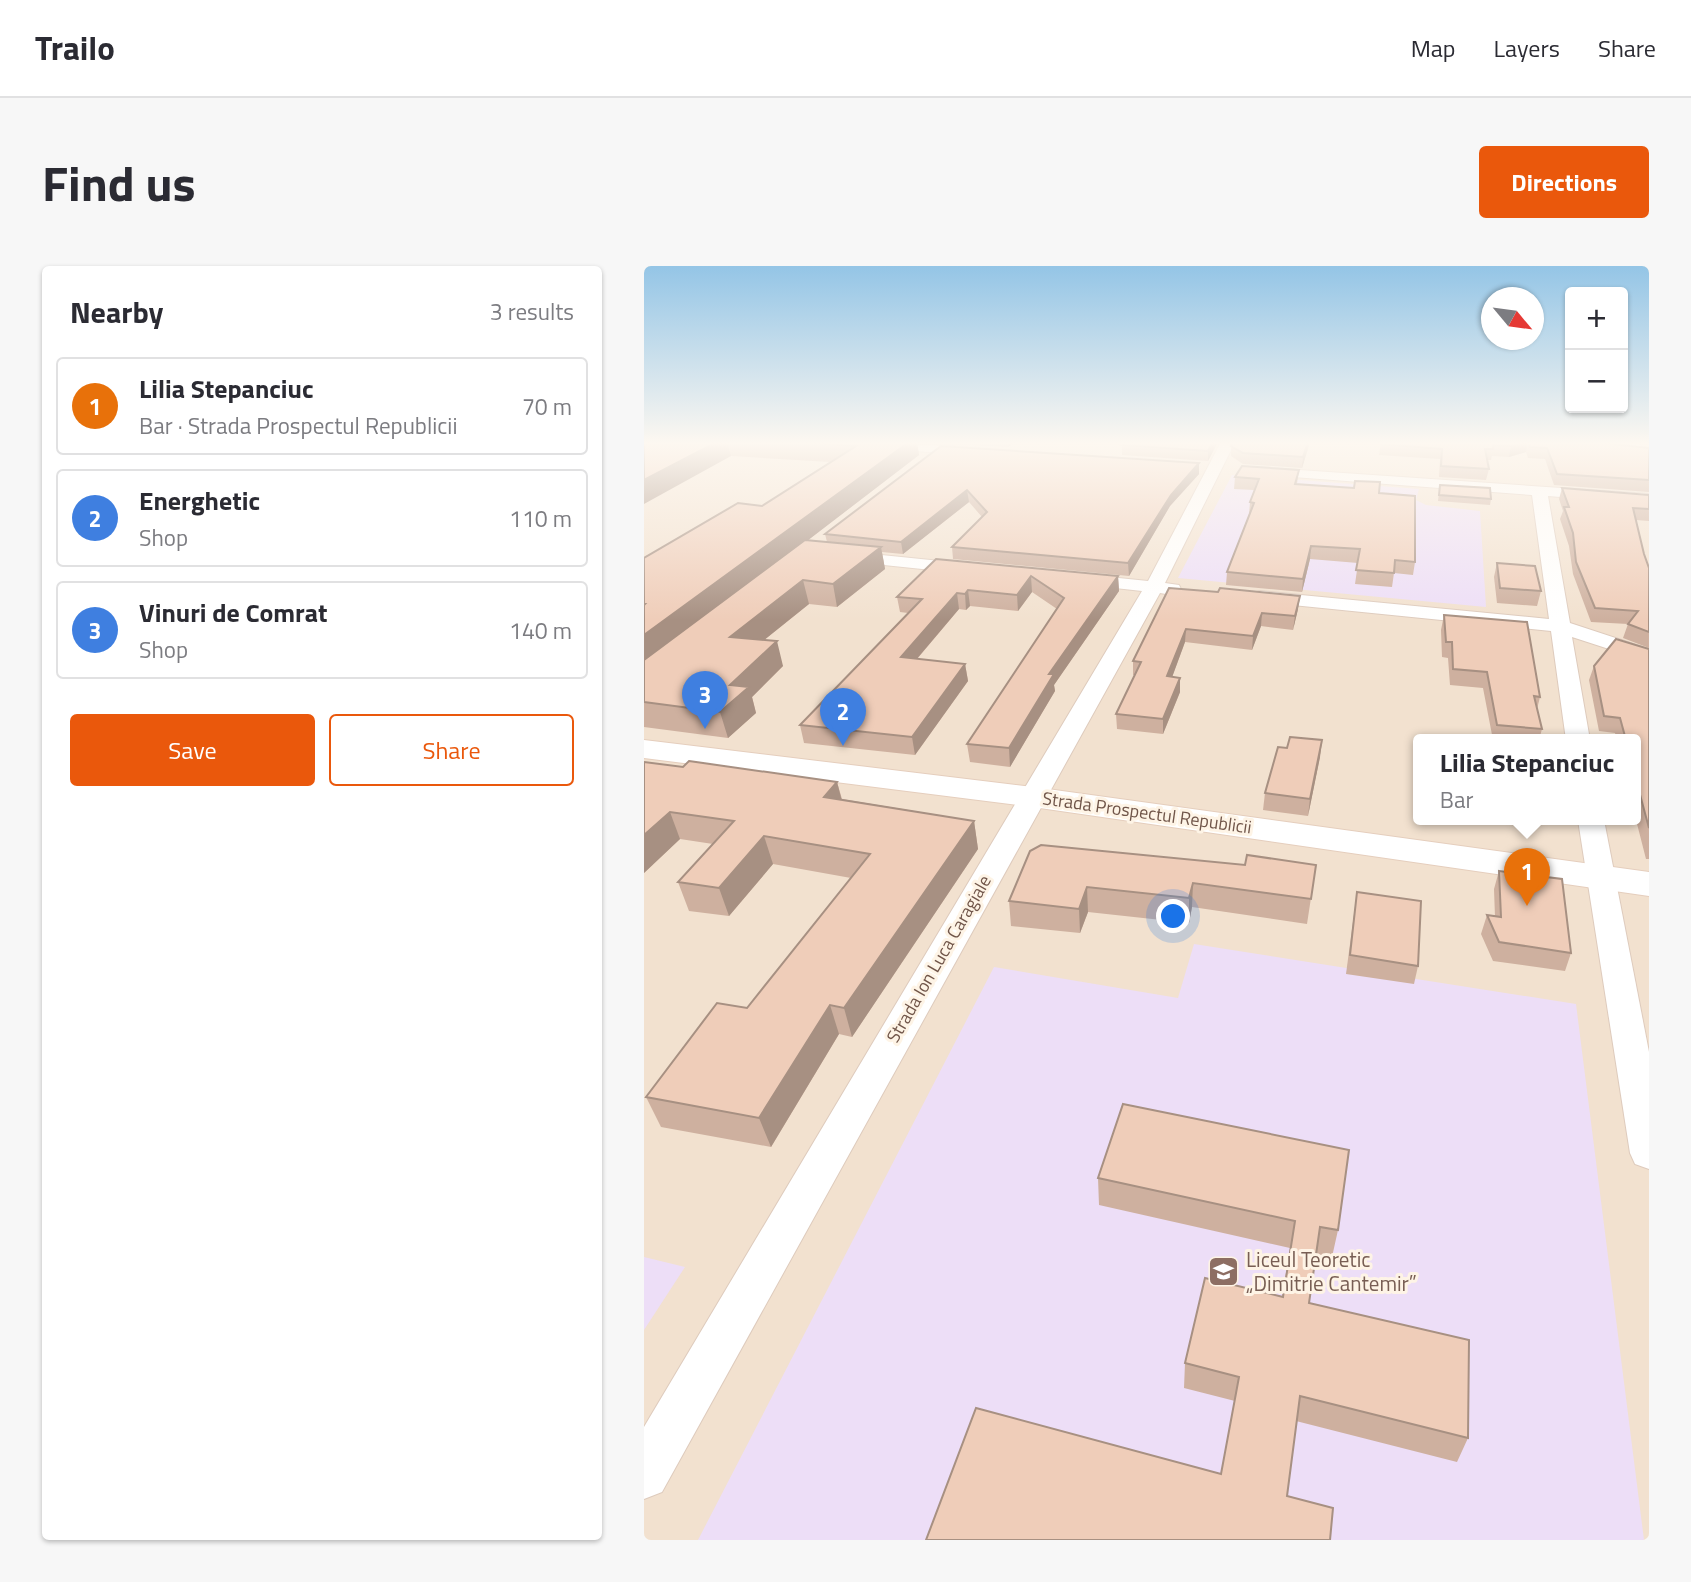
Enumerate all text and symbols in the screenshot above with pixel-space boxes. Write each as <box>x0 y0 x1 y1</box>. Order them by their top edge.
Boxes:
text: Trailo <box>35 23 115 73</box>
text: Map <box>1411 30 1456 66</box>
text: Layers <box>1494 30 1560 66</box>
text: Share <box>1598 30 1656 66</box>
text: Find us <box>42 145 196 220</box>
button: Directions <box>1479 146 1649 218</box>
north arrow <box>1481 287 1544 350</box>
map controls <box>1565 287 1628 413</box>
button: + <box>1565 287 1628 350</box>
text: Nearby <box>70 289 163 335</box>
text: 3 results <box>490 294 574 329</box>
button: − <box>1565 350 1628 413</box>
text: Lilia Stepanciuc <box>139 369 314 408</box>
text: 1 <box>89 389 101 424</box>
text: 70 m <box>522 389 572 424</box>
text: Bar · Strada Prospectul Republicii <box>139 408 457 443</box>
text: Energhetic <box>139 481 260 520</box>
text: 2 <box>89 501 101 536</box>
text: 110 m <box>509 501 572 536</box>
text: Shop <box>139 520 188 555</box>
text: Vinuri de Comrat <box>139 593 327 632</box>
text: 3 <box>89 613 101 648</box>
text: 140 m <box>509 613 572 648</box>
text: Shop <box>139 632 188 667</box>
pin: 3 <box>682 671 728 729</box>
pin: 2 <box>820 688 866 746</box>
button: Save <box>70 714 315 786</box>
button: Share <box>329 714 574 786</box>
popup <box>1413 734 1641 825</box>
text: Lilia Stepanciuc <box>1440 743 1614 782</box>
text: Bar <box>1440 782 1473 817</box>
street label: Strada Prospectul Republicii <box>1041 784 1253 841</box>
pin: 1 <box>1504 848 1550 906</box>
street label: Strada Ion Luca Caragiale <box>879 870 998 1048</box>
your location <box>1156 899 1190 933</box>
place label: Liceul Teoretic „Dimitrie Cantemir” <box>1246 1243 1417 1299</box>
school or university icon: Liceul Teoretic „Dimitrie Cantemir” <box>1206 1255 1240 1289</box>

